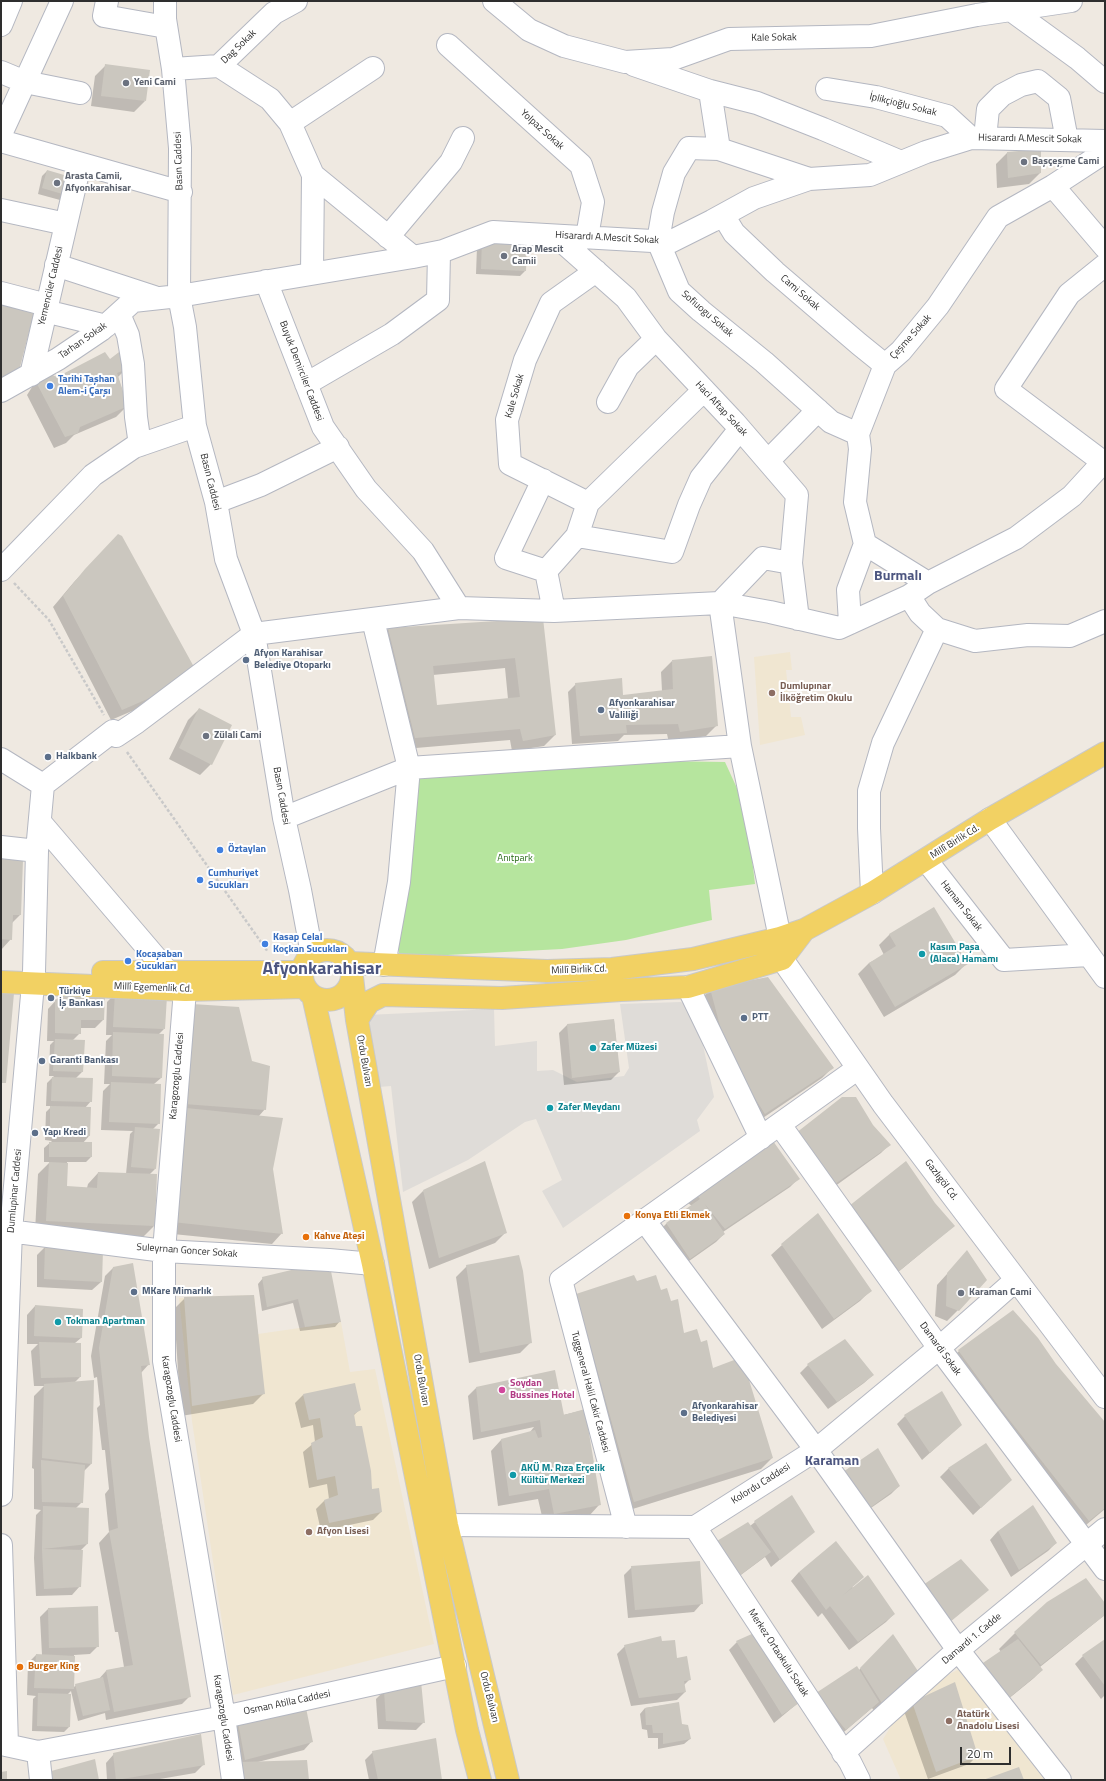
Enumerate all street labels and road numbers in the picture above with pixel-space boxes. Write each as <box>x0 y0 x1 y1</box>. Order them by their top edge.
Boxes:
street label: Dag Sokak <box>219 27 259 67</box>
street label: Kale Sokak <box>751 32 797 44</box>
street label: İplikçioğlu Sokak <box>868 91 938 119</box>
street label: Yolpaz Sokak <box>518 107 566 153</box>
street label: Basın Caddesi <box>172 132 186 190</box>
street label: Hisarardı A.Mescit Sokak <box>978 132 1082 146</box>
street label: Hisarardı A.Mescit Sokak <box>555 229 659 247</box>
street label: Yemenciler Caddesi <box>36 245 66 327</box>
street label: Cami Sokak <box>778 273 822 313</box>
street label: Sofiuogu Sokak <box>679 288 735 340</box>
street label: Çeşme Sokak <box>888 312 934 362</box>
street label: Buyuk Demirciler Caddesi <box>276 319 326 423</box>
street label: Tarhan Sokak <box>57 320 109 362</box>
street label: Kale Sokak <box>503 372 527 420</box>
street label: Haci Aftap Sokak <box>692 379 750 439</box>
street label: Basın Caddesi <box>197 452 223 512</box>
street label: Basın Caddesi <box>270 766 292 826</box>
street label: Millî Birlik Cd. <box>928 822 982 862</box>
street label: Hamam Sokak <box>938 878 984 934</box>
street label: Millî Birlik Cd. <box>551 963 607 977</box>
street label: Millî Egemenlik Cd. <box>114 981 192 995</box>
street label: Karagozoglu Caddesi <box>167 1032 187 1120</box>
street label: Ordu Bulvarı <box>354 1034 374 1088</box>
street label: Dumlupinar Caddesi <box>5 1149 25 1233</box>
street label: Gazlıgöl Cd. <box>922 1157 960 1203</box>
street label: Suleyrnan Goncer Sokak <box>136 1241 238 1261</box>
street label: Damardi Sokak <box>917 1320 963 1378</box>
street label: Tuggeneral Halil Cakir Caddesi <box>568 1330 612 1454</box>
street label: Ordu Bulvarı <box>411 1353 431 1407</box>
street label: Karagozoglu Caddesi <box>158 1355 184 1443</box>
street label: Kolordu Caddesi <box>729 1461 793 1507</box>
street label: Merkez Ortaokulu Sokak <box>745 1607 811 1699</box>
street label: Damardi 1. Cadde <box>940 1611 1004 1667</box>
street label: Ordu Bulvarı <box>477 1670 501 1724</box>
street label: Karagozoglu Caddesi <box>210 1674 236 1762</box>
street label: Osman Atilla Caddesi <box>242 1688 332 1718</box>

